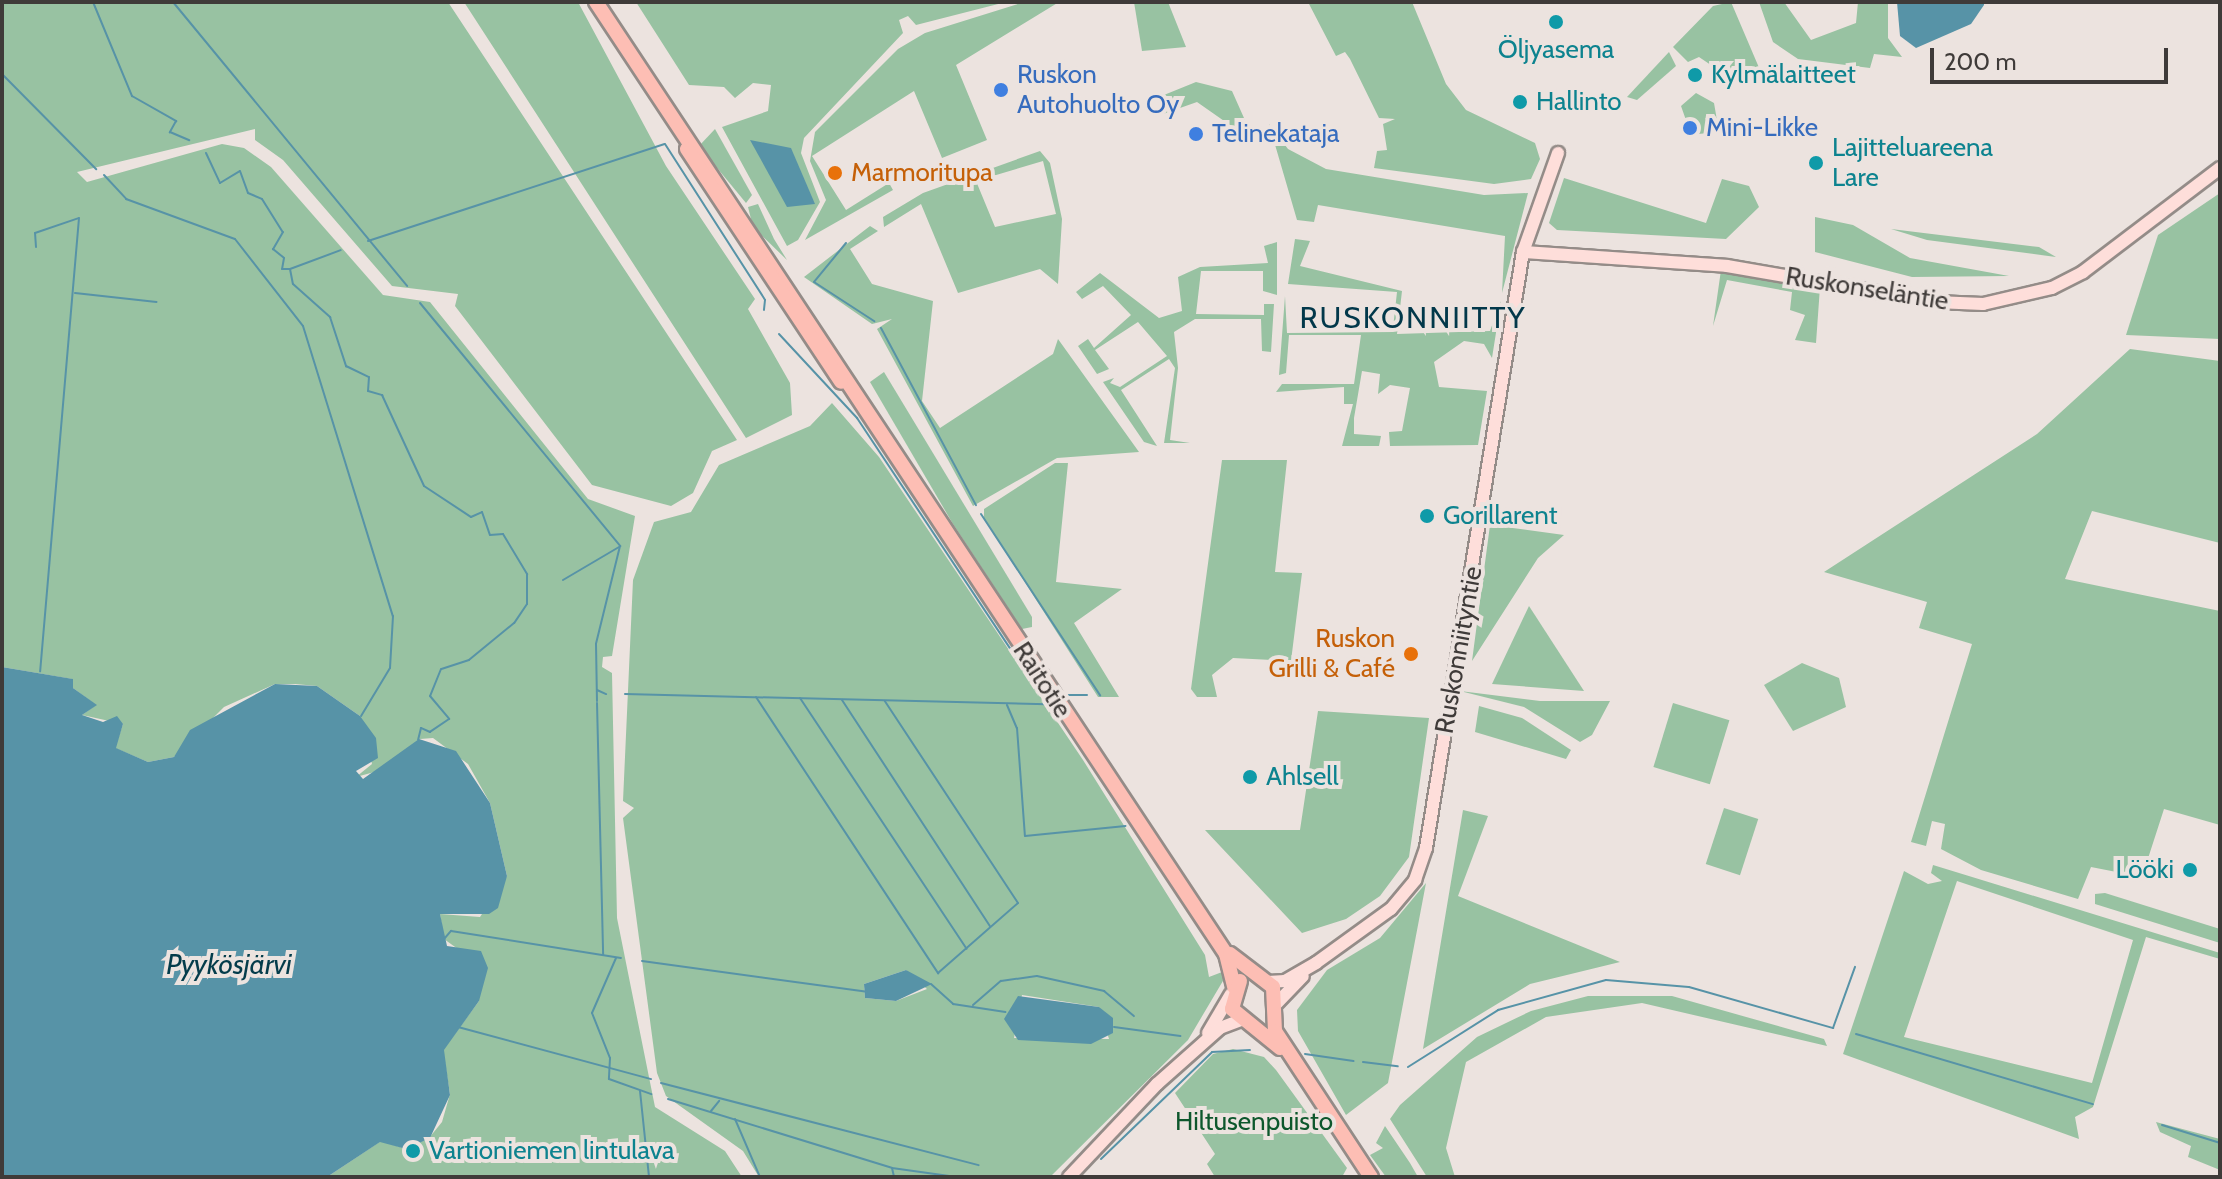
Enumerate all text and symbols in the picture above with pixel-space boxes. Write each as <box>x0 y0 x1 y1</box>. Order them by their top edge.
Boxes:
marker: Öljyasema <box>1547 13 1565 31</box>
scale bar <box>1934 32 2172 82</box>
place label: Öljyasema <box>1498 34 1614 66</box>
text: 200 m <box>1944 47 2017 76</box>
place label: Ruskon Autohuolto Oy <box>1017 59 1179 120</box>
place label: Kylmälaitteet <box>1711 59 1856 91</box>
marker: Kylmälaitteet <box>1686 66 1704 84</box>
marker: Ruskon Autohuolto Oy <box>992 81 1010 99</box>
place label: Hallinto <box>1536 86 1622 118</box>
marker: Hallinto <box>1511 93 1529 111</box>
place label: Mini-Likke <box>1706 112 1818 144</box>
place label: Telinekataja <box>1212 118 1340 150</box>
marker: Mini-Likke <box>1681 119 1699 137</box>
marker: Telinekataja <box>1187 125 1205 143</box>
place label: Lajitteluareena Lare <box>1832 132 1993 194</box>
marker: Lajitteluareena Lare <box>1807 154 1825 172</box>
place label: Marmoritupa <box>851 157 993 189</box>
marker: Marmoritupa <box>826 164 844 182</box>
street label: Ruskonseläntie <box>1783 261 1951 317</box>
district label: RUSKONNIITTY <box>1299 300 1527 336</box>
place label: Gorillarent <box>1443 500 1557 532</box>
marker: Gorillarent <box>1418 507 1436 525</box>
street label: Ruskonniityntie <box>1429 564 1489 736</box>
place label: Ruskon Grilli & Café <box>1269 623 1395 684</box>
street label: Raitotie <box>1006 636 1078 724</box>
marker: Ruskon Grilli & Café <box>1402 645 1420 663</box>
place label: Ahlsell <box>1266 761 1339 793</box>
marker: Ahlsell <box>1241 768 1259 786</box>
place label: Lööki <box>2115 854 2174 886</box>
marker: Lööki <box>2181 861 2199 879</box>
water label: Pyykösjärvi <box>166 947 292 981</box>
park label: Hiltusenpuisto <box>1175 1106 1333 1138</box>
place label: Vartioniemen lintulava <box>429 1135 675 1167</box>
marker: Vartioniemen lintulava <box>404 1142 422 1160</box>

